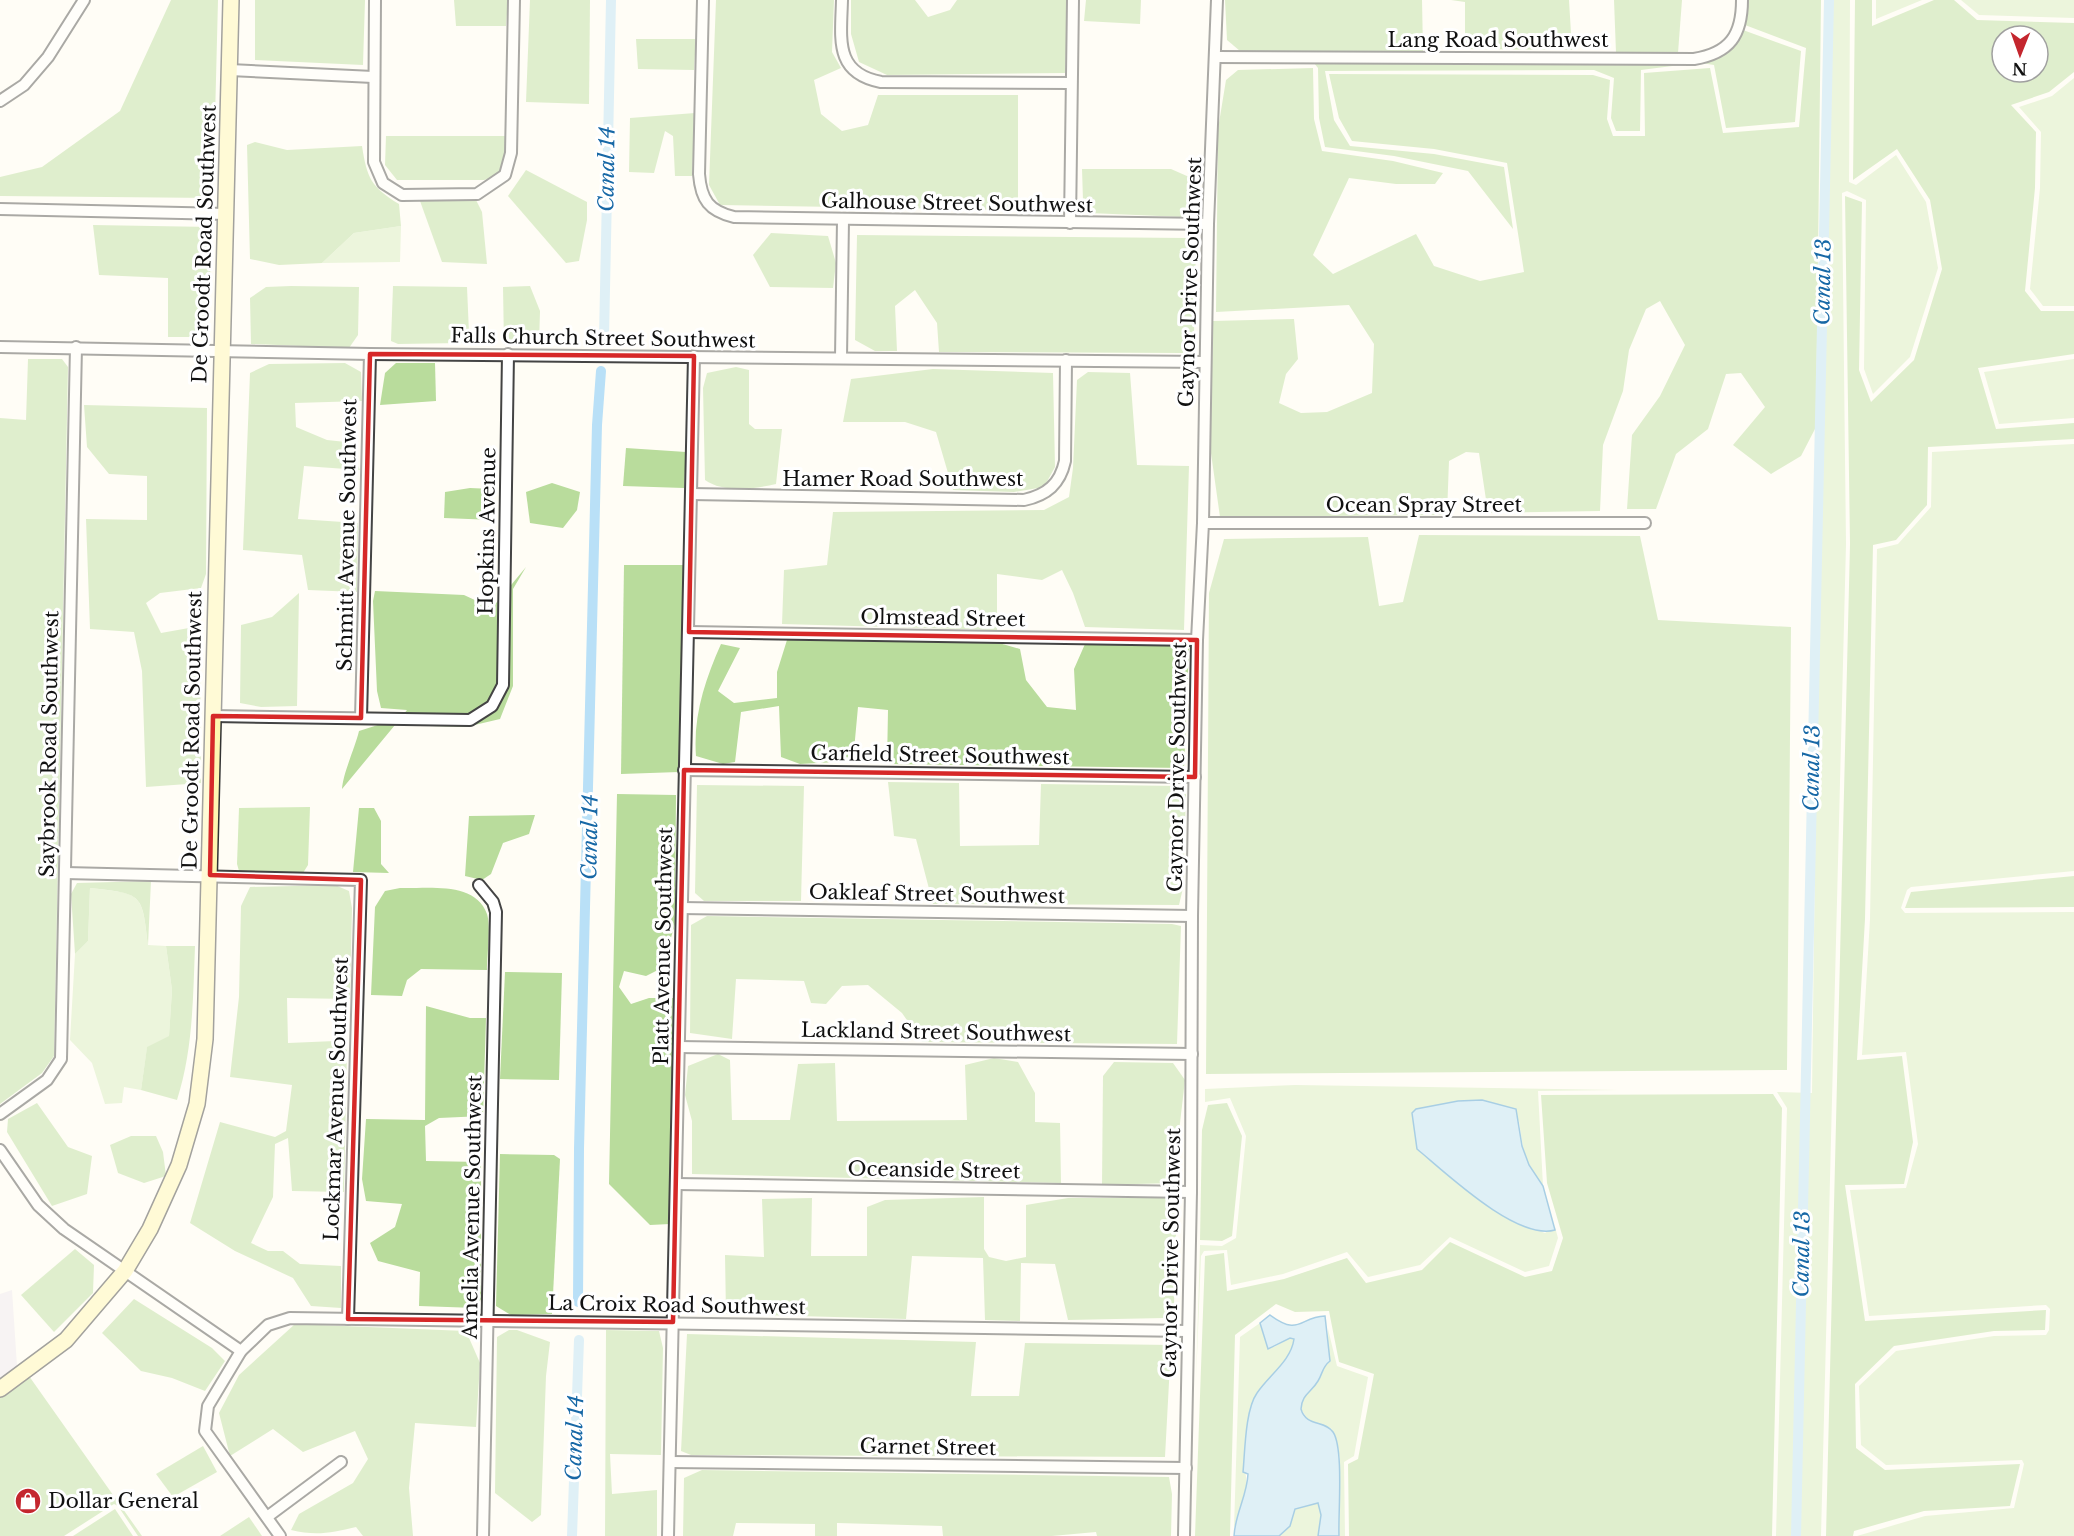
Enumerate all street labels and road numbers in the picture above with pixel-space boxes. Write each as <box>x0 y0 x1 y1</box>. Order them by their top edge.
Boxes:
street label: Lang Road Southwest <box>1388 28 1609 52</box>
street label: De Groodt Road Southwest <box>187 104 221 384</box>
street label: Gaynor Drive Southwest <box>1174 156 1206 408</box>
street label: Galhouse Street Southwest <box>821 189 1094 217</box>
street label: Falls Church Street Southwest <box>450 323 756 353</box>
street label: Schmitt Avenue Southwest <box>333 398 361 672</box>
street label: Hopkins Avenue <box>474 447 500 615</box>
street label: Hamer Road Southwest <box>782 467 1024 491</box>
street label: Ocean Spray Street <box>1326 493 1523 517</box>
street label: De Groodt Road Southwest <box>178 590 206 870</box>
street label: Olmstead Street <box>860 605 1026 631</box>
street label: Saybrook Road Southwest <box>35 610 63 878</box>
street label: Gaynor Drive Southwest <box>1163 641 1191 892</box>
street label: Garfield Street Southwest <box>810 741 1070 769</box>
street label: Platt Avenue Southwest <box>649 826 677 1065</box>
street label: Oakleaf Street Southwest <box>809 880 1066 908</box>
street label: Lockmar Avenue Southwest <box>319 956 353 1241</box>
street label: Lackland Street Southwest <box>801 1018 1072 1046</box>
street label: Amelia Avenue Southwest <box>458 1074 486 1340</box>
street label: Gaynor Drive Southwest <box>1157 1127 1185 1378</box>
street label: Oceanside Street <box>847 1156 1021 1184</box>
street label: La Croix Road Southwest <box>548 1291 807 1319</box>
street label: Garnet Street <box>859 1434 997 1460</box>

